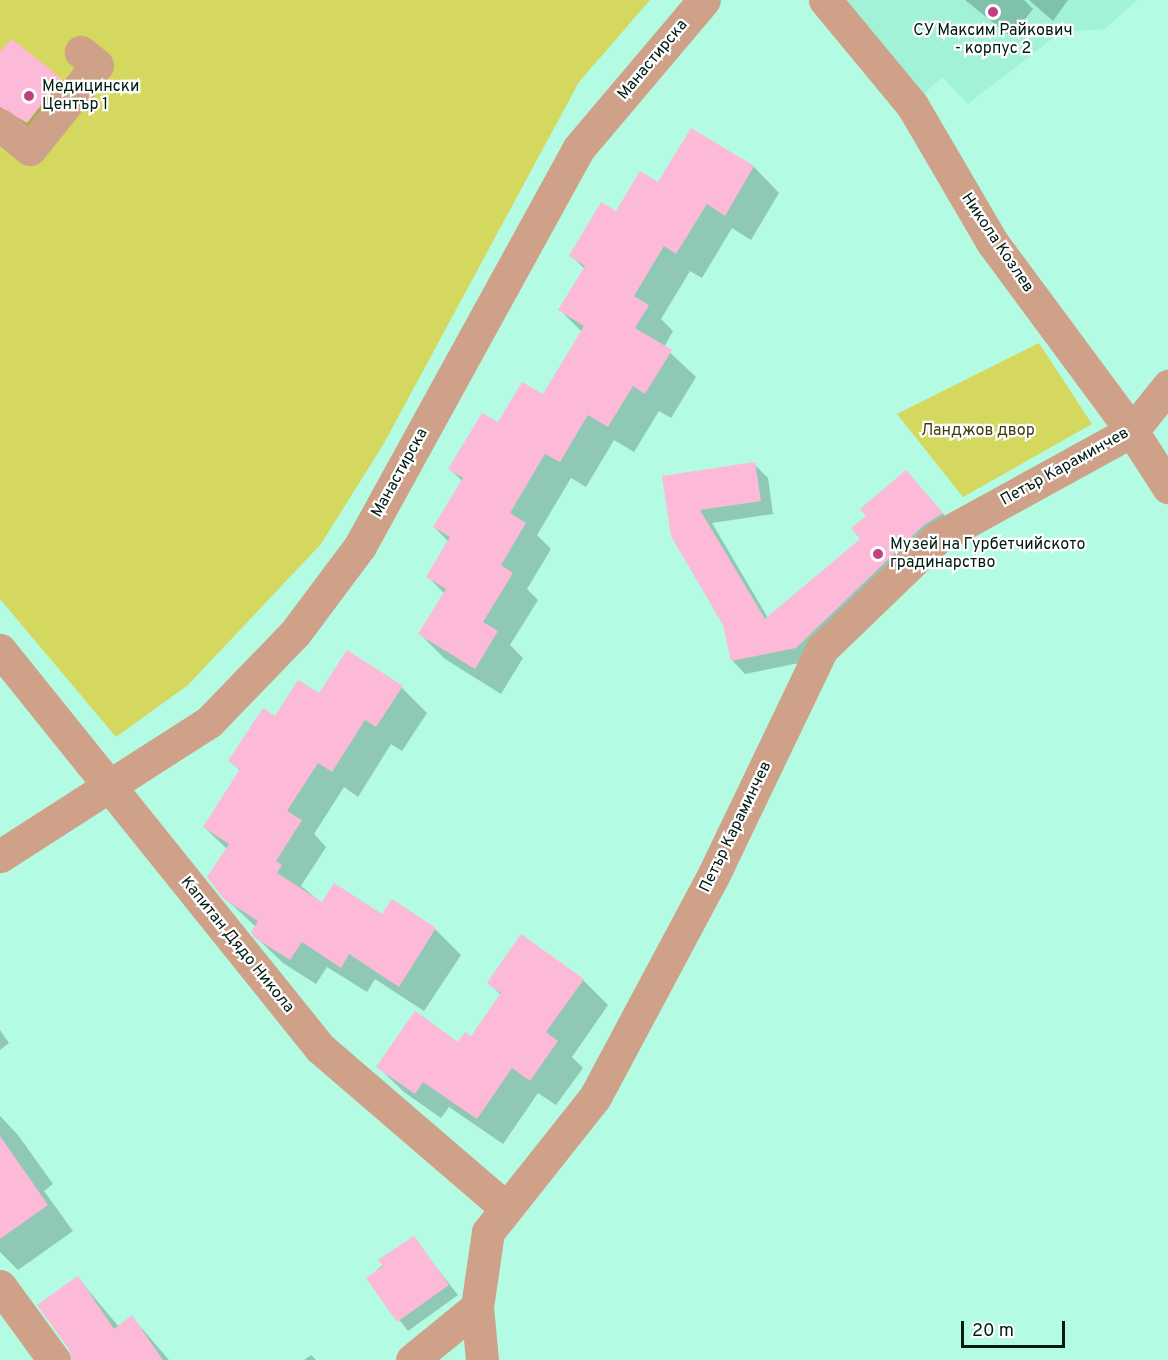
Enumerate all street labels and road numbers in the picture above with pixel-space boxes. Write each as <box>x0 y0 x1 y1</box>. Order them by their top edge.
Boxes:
street label: Манастирска <box>614 16 692 104</box>
street label: Никола Козлев <box>957 190 1037 296</box>
street label: Петър Караминчев <box>998 424 1132 510</box>
street label: Манастирска <box>368 425 432 521</box>
street label: Петър Караминчев <box>696 758 776 896</box>
street label: Капитан Дядо Никола <box>176 873 298 1017</box>

